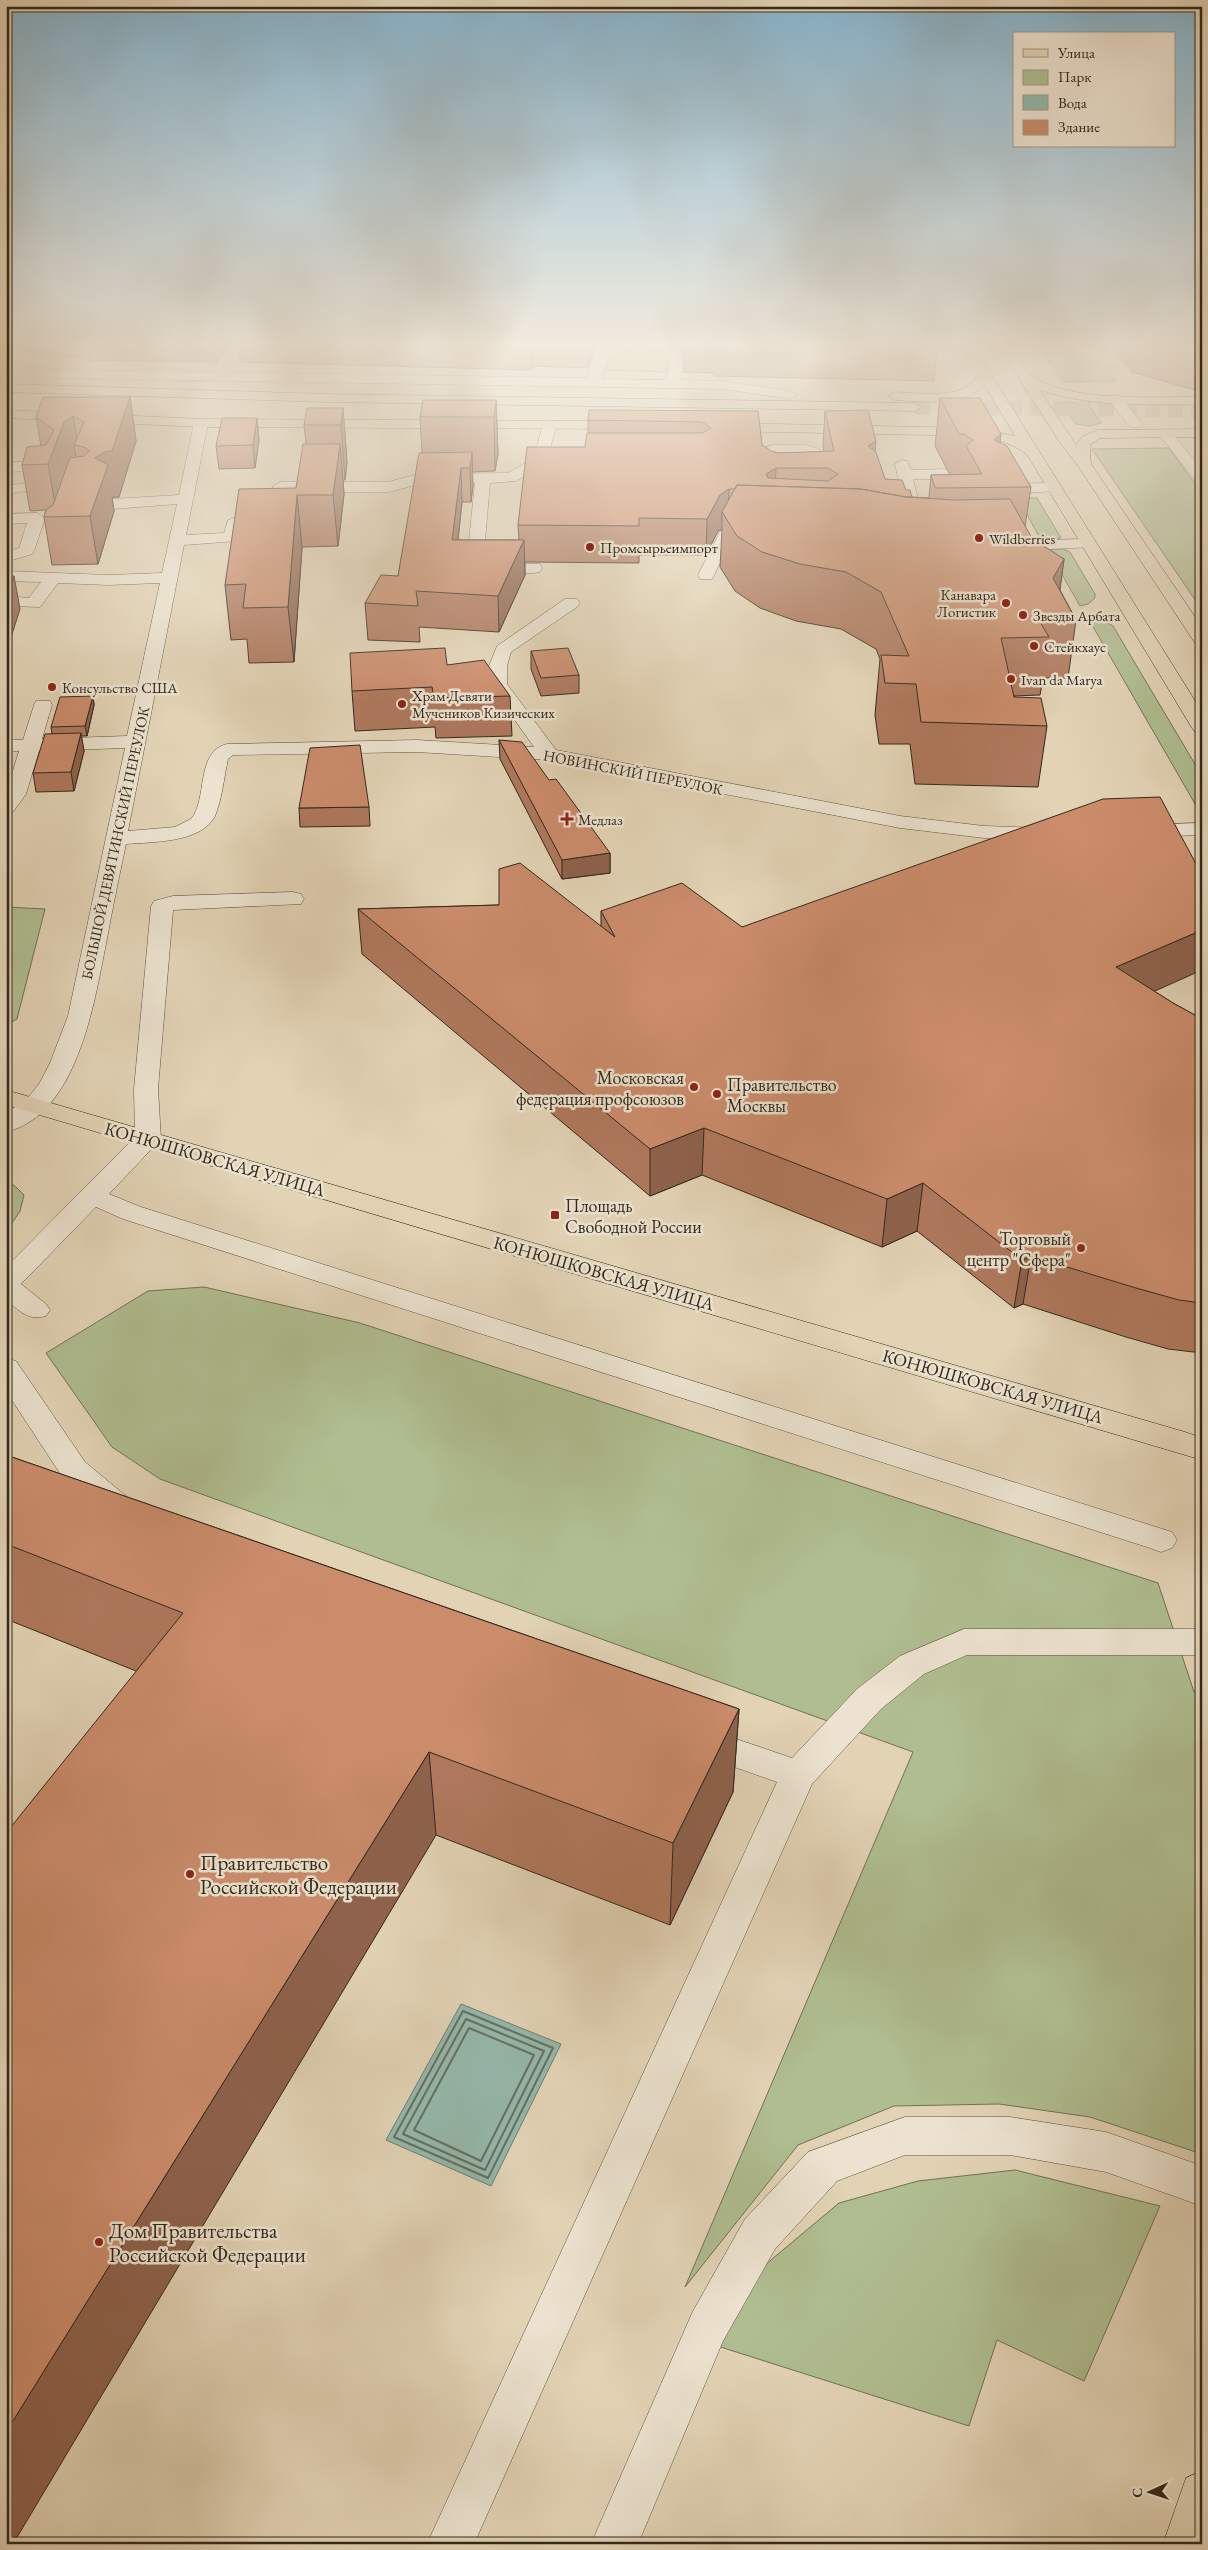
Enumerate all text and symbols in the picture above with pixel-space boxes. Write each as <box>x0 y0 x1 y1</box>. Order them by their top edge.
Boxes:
legend <box>1013 32 1176 148</box>
text: Улица <box>1057 43 1095 62</box>
text: Парк <box>1058 67 1091 86</box>
text: Вода <box>1058 93 1087 112</box>
text: Здание <box>1058 117 1100 136</box>
place label: Wildberries <box>989 529 1055 548</box>
marker: Wildberries <box>973 532 985 544</box>
place label: Промсырьеимпорт <box>600 538 718 557</box>
marker: Промсырьеимпорт <box>584 541 596 553</box>
place label: Канавара Логистик <box>937 585 996 621</box>
marker: Канавара Логистик <box>1000 597 1012 609</box>
place label: Звезды Арбата <box>1033 606 1120 625</box>
marker: Звезды Арбата <box>1017 609 1029 621</box>
place label: Стейкхаус <box>1044 637 1106 656</box>
marker: Стейкхаус <box>1028 640 1040 652</box>
place label: Ivan da Marya <box>1021 670 1102 689</box>
marker: Ivan da Marya <box>1005 673 1017 685</box>
place label: Консульство США <box>62 678 178 697</box>
marker: Консульство США <box>46 681 58 693</box>
place label: Храм Девяти Мучеников Кизических <box>411 686 555 722</box>
marker: Храм Девяти Мучеников Кизических <box>396 698 408 710</box>
street label: БОЛЬШОЙ ДЕВЯТИНСКИЙ ПЕРЕУЛОК <box>77 705 153 981</box>
street label: НОВИНСКИЙ ПЕРЕУЛОК <box>542 745 724 799</box>
place label: Медлаз <box>578 810 623 829</box>
marker: Медлаз <box>560 812 574 826</box>
place label: Московская федерация профсоюзов <box>516 1066 684 1110</box>
place label: Правительство Москвы <box>727 1073 837 1117</box>
marker: Московская федерация профсоюзов <box>688 1081 700 1093</box>
marker: Правительство Москвы <box>711 1088 723 1100</box>
street label: КОНЮШКОВСКАЯ УЛИЦА <box>102 1116 329 1202</box>
place label: Площадь Свободной России <box>565 1194 702 1238</box>
marker: Площадь Свободной России <box>549 1209 561 1221</box>
place label: Торговый центр "Сфера" <box>967 1227 1071 1271</box>
street label: КОНЮШКОВСКАЯ УЛИЦА <box>491 1230 718 1316</box>
marker: Торговый центр "Сфера" <box>1075 1242 1087 1254</box>
street label: КОНЮШКОВСКАЯ УЛИЦА <box>880 1343 1107 1429</box>
place label: Правительство Российской Федерации <box>200 1849 397 1900</box>
marker: Правительство Российской Федерации <box>184 1868 196 1880</box>
place label: Дом Правительства Российской Федерации <box>109 2217 306 2268</box>
marker: Дом Правительства Российской Федерации <box>93 2236 105 2248</box>
north arrow <box>1126 2468 1176 2518</box>
text: С <box>1128 2487 1146 2498</box>

